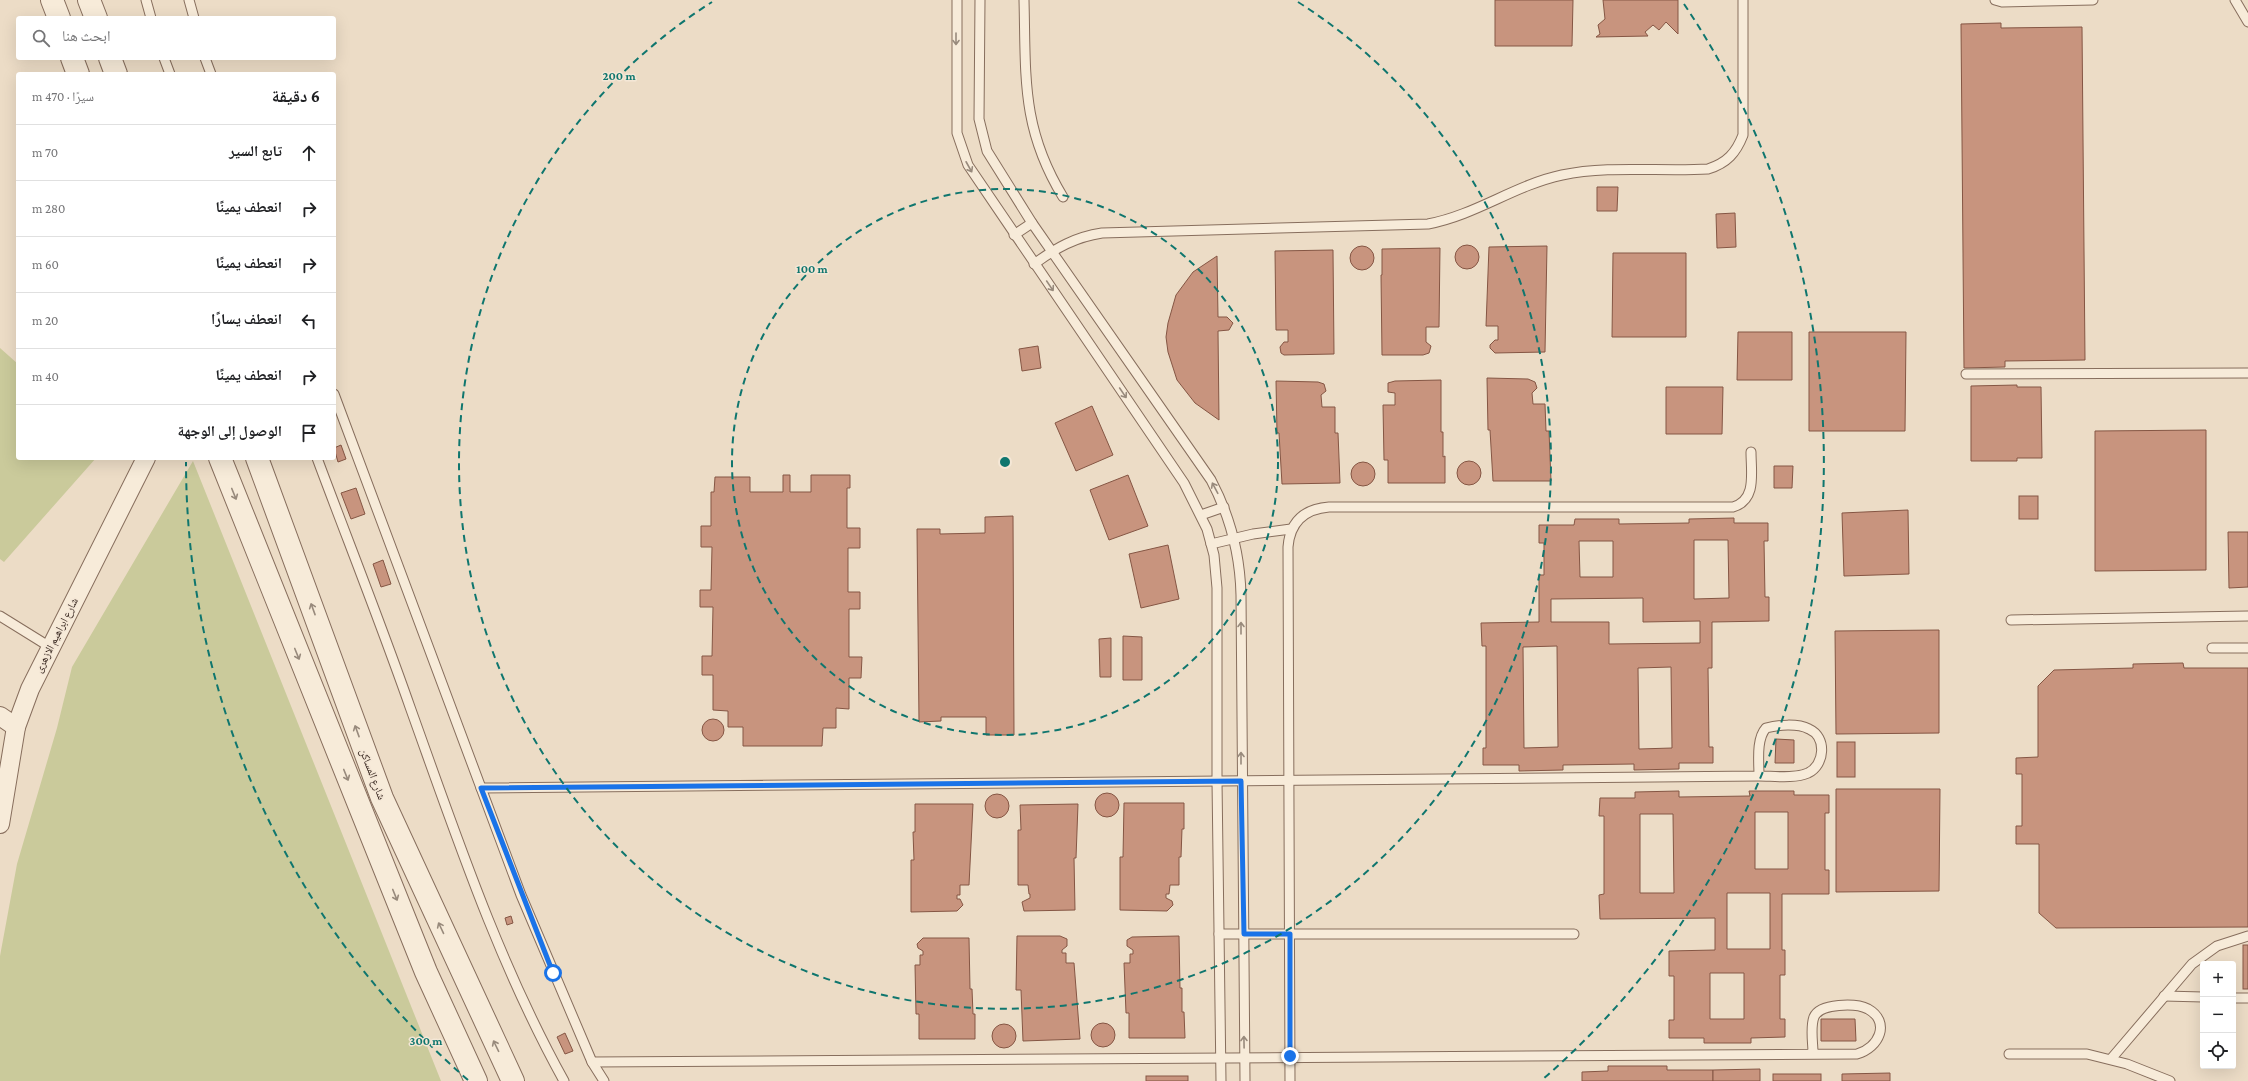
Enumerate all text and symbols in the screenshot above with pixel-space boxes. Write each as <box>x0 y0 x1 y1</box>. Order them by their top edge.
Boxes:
search box <box>16 16 336 60</box>
icon: search <box>30 27 52 49</box>
text: ابحث هنا <box>62 28 111 44</box>
one-way arrow <box>952 32 960 45</box>
text: 200 m <box>602 69 636 83</box>
text: 6 دقيقة <box>272 87 320 106</box>
text: سيرًا · 470 m <box>32 89 94 104</box>
icon: ahead <box>298 142 320 164</box>
text: تابع السير <box>229 143 282 159</box>
text: 70 m <box>32 145 58 160</box>
one-way arrow <box>966 160 973 172</box>
icon: right <box>298 198 320 220</box>
text: انعطف يمينًا <box>215 199 282 215</box>
text: 280 m <box>32 201 65 216</box>
icon: right <box>298 254 320 276</box>
text: انعطف يمينًا <box>215 255 282 271</box>
text: 60 m <box>32 257 59 272</box>
text: 100 m <box>796 262 829 276</box>
one-way arrow <box>1046 280 1054 292</box>
icon: left <box>298 310 320 332</box>
text: انعطف يسارًا <box>211 311 282 327</box>
text: 20 m <box>32 313 58 328</box>
icon: right <box>298 366 320 388</box>
text: انعطف يمينًا <box>215 367 282 383</box>
text: 40 m <box>32 369 59 384</box>
one-way arrow <box>1119 388 1127 399</box>
icon: arrive <box>298 422 320 444</box>
text: الوصول إلى الوجهة <box>178 423 282 439</box>
centre of rings <box>998 455 1012 469</box>
one-way arrow <box>1211 482 1218 494</box>
one-way arrow <box>231 488 239 500</box>
street label: شارع ابراهيم الازهرى <box>32 596 82 675</box>
one-way arrow <box>308 604 316 616</box>
one-way arrow <box>1237 622 1245 635</box>
one-way arrow <box>294 648 302 660</box>
one-way arrow <box>353 726 361 738</box>
street label: شارع المساكن <box>357 747 388 802</box>
one-way arrow <box>1237 752 1245 765</box>
one-way arrow <box>343 768 350 780</box>
one-way arrow <box>391 889 399 901</box>
one-way arrow <box>437 922 444 934</box>
map controls <box>2200 961 2236 1069</box>
button: + <box>2200 961 2236 997</box>
route start <box>544 964 562 982</box>
button: − <box>2200 997 2236 1033</box>
button: locate <box>2200 1033 2236 1069</box>
text: 300 m <box>410 1034 443 1048</box>
one-way arrow <box>1241 1036 1248 1049</box>
one-way arrow <box>492 1040 499 1052</box>
route end <box>1281 1047 1299 1065</box>

